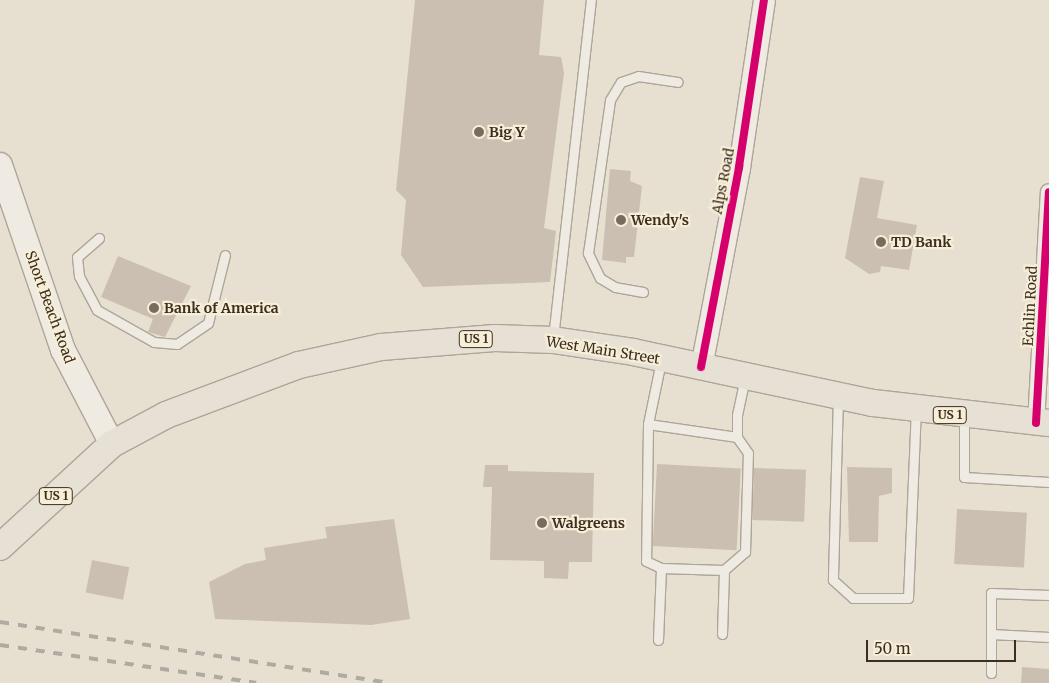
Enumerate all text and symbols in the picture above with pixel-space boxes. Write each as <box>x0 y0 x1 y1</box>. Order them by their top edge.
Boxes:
place label: Big Y <box>489 124 524 140</box>
marker: Big Y <box>473 126 485 138</box>
street label: Alps Road <box>708 146 738 216</box>
place label: Wendy's <box>631 212 689 228</box>
marker: Wendy's <box>615 214 627 226</box>
place label: TD Bank <box>891 234 951 250</box>
marker: TD Bank <box>875 236 887 248</box>
street label: Short Beach Road <box>22 248 78 366</box>
street label: Echlin Road <box>1020 265 1040 347</box>
place label: Bank of America <box>164 300 279 316</box>
marker: Bank of America <box>148 302 160 314</box>
road number: US 1 <box>458 329 494 348</box>
street label: West Main Street <box>545 333 661 367</box>
road number: US 1 <box>932 406 968 424</box>
road number: US 1 <box>38 486 74 506</box>
place label: Walgreens <box>552 515 625 531</box>
marker: Walgreens <box>536 517 548 529</box>
scale bar <box>869 630 1019 662</box>
text: 50 m <box>874 639 911 658</box>

